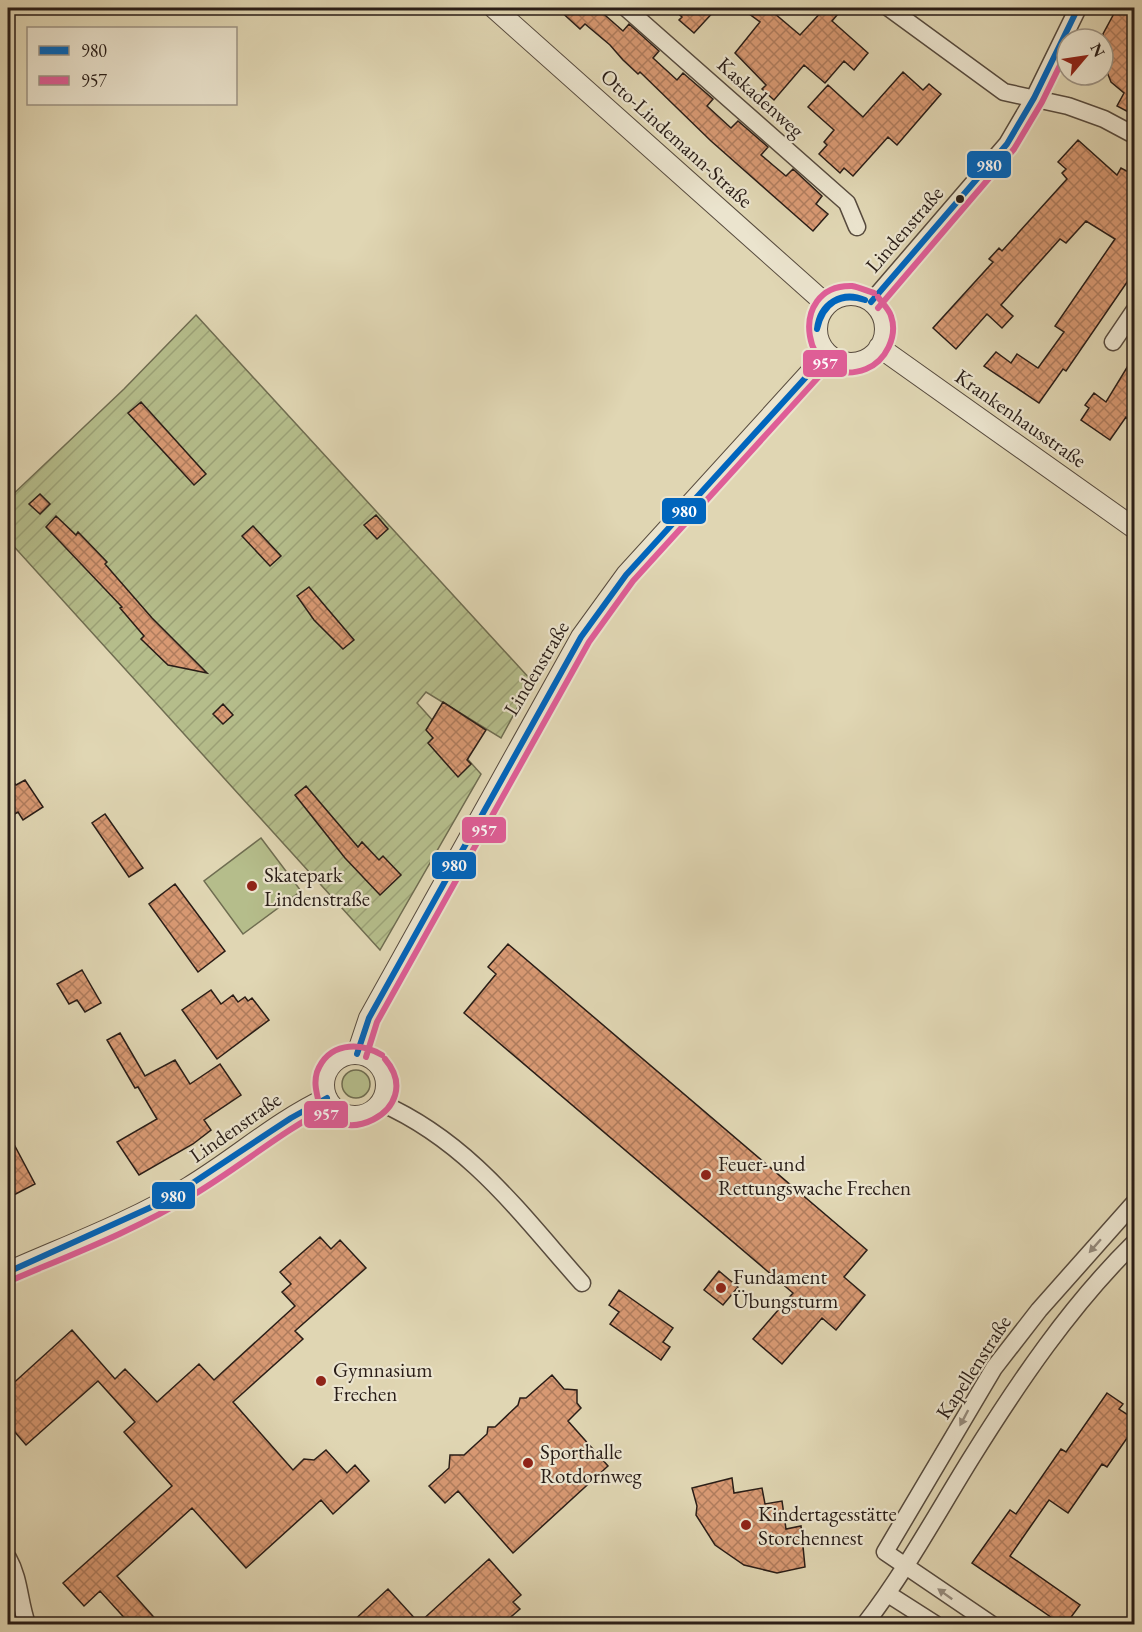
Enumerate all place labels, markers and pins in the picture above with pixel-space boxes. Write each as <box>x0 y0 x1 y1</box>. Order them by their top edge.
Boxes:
unlabelled marker <box>954 193 966 205</box>
place label: Skatepark Lindenstraße <box>264 861 370 912</box>
marker: Skatepark Lindenstraße <box>245 879 259 893</box>
place label: Feuer- und Rettungswache Frechen <box>718 1150 911 1201</box>
marker: Feuer- und Rettungswache Frechen <box>699 1168 713 1182</box>
place label: Fundament Übungsturm <box>733 1263 838 1314</box>
marker: Fundament Übungsturm <box>714 1281 728 1295</box>
place label: Gymnasium Frechen <box>333 1356 433 1407</box>
marker: Gymnasium Frechen <box>314 1374 328 1388</box>
place label: Sporthalle Rotdornweg <box>540 1438 643 1489</box>
marker: Sporthalle Rotdornweg <box>521 1456 535 1470</box>
place label: Kindertagesstätte Storchennest <box>758 1500 897 1551</box>
marker: Kindertagesstätte Storchennest <box>739 1518 753 1532</box>

